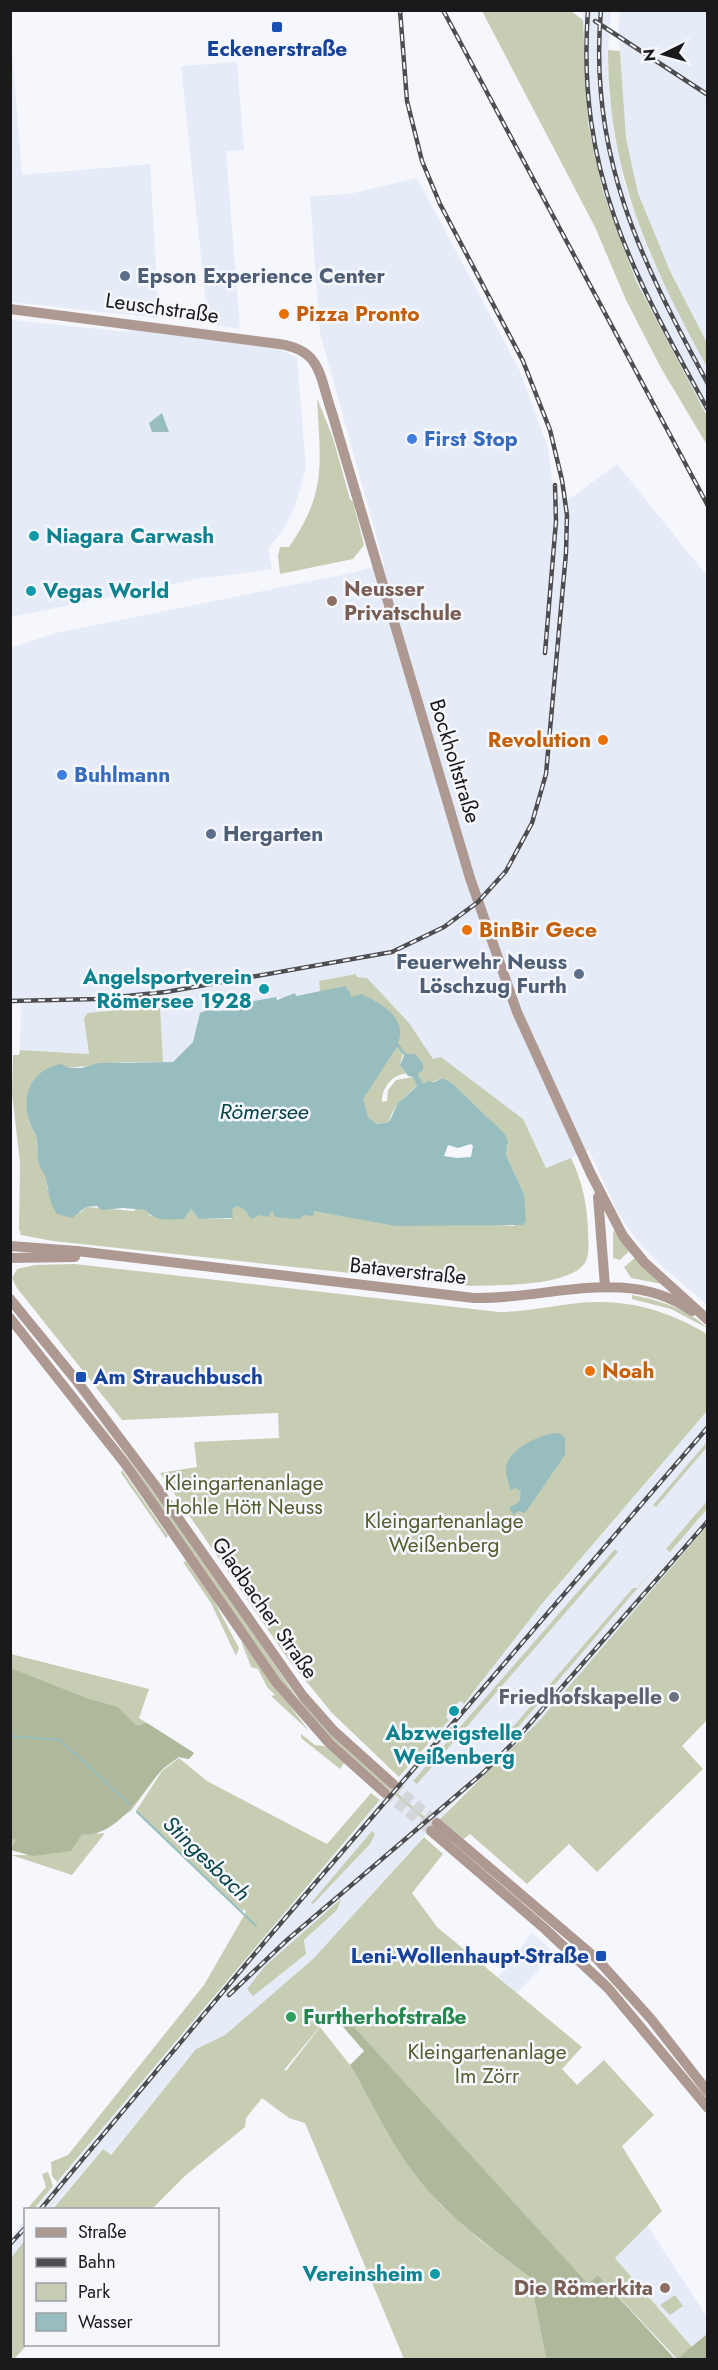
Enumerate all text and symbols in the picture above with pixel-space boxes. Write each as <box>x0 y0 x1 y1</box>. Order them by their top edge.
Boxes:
marker: Eckenerstraße <box>270 20 284 34</box>
north arrow <box>634 24 694 84</box>
place label: Eckenerstraße <box>207 34 347 64</box>
text: N <box>638 48 662 63</box>
place label: Epson Experience Center <box>137 261 386 291</box>
marker: Epson Experience Center <box>118 269 132 283</box>
street label: Leuschstraße <box>103 285 221 331</box>
place label: Pizza Pronto <box>296 299 420 329</box>
marker: Pizza Pronto <box>277 307 291 321</box>
place label: First Stop <box>424 424 518 454</box>
marker: First Stop <box>405 432 419 446</box>
place label: Niagara Carwash <box>46 521 214 551</box>
marker: Niagara Carwash <box>27 529 41 543</box>
place label: Neusser Privatschule <box>344 574 462 628</box>
place label: Vegas World <box>42 576 169 606</box>
marker: Vegas World <box>24 584 38 598</box>
marker: Neusser Privatschule <box>325 594 339 608</box>
street label: Bockholtstraße <box>422 695 488 827</box>
place label: Revolution <box>488 725 591 755</box>
marker: Revolution <box>596 733 610 747</box>
place label: Buhlmann <box>74 760 170 790</box>
marker: Buhlmann <box>55 768 69 782</box>
place label: Hergarten <box>223 819 323 849</box>
marker: Hergarten <box>204 827 218 841</box>
place label: BinBir Gece <box>479 915 597 945</box>
marker: BinBir Gece <box>460 923 474 937</box>
place label: Feuerwehr Neuss Löschzug Furth <box>396 947 567 1001</box>
place label: Angelsportverein Römersee 1928 <box>82 962 252 1016</box>
marker: Feuerwehr Neuss Löschzug Furth <box>572 967 586 981</box>
marker: Angelsportverein Römersee 1928 <box>257 982 271 996</box>
water label: Römersee <box>219 1095 309 1127</box>
street label: Bataverstraße <box>348 1250 468 1292</box>
place label: Noah <box>602 1356 654 1386</box>
place label: Am Strauchbusch <box>92 1362 263 1392</box>
marker: Noah <box>583 1364 597 1378</box>
marker: Am Strauchbusch <box>74 1370 88 1384</box>
park label: Kleingartenanlage Hohle Hött Neuss <box>165 1468 324 1522</box>
park label: Kleingartenanlage Weißenberg <box>365 1506 524 1560</box>
street label: Gladbacher Straße <box>205 1531 325 1685</box>
place label: Friedhofskapelle <box>498 1682 662 1712</box>
marker: Friedhofskapelle <box>667 1690 681 1704</box>
marker: Abzweigstelle Weißenberg <box>447 1704 461 1718</box>
place label: Abzweigstelle Weißenberg <box>384 1718 523 1772</box>
water label: Stingesbach <box>156 1808 258 1908</box>
place label: Leni-Wollenhaupt-Straße <box>351 1941 589 1971</box>
marker: Leni-Wollenhaupt-Straße <box>594 1949 608 1963</box>
place label: Furtherhofstraße <box>303 2002 467 2032</box>
marker: Furtherhofstraße <box>284 2010 298 2024</box>
park label: Kleingartenanlage Im Zörr <box>408 2037 567 2091</box>
legend <box>24 2208 219 2346</box>
text: Straße <box>78 2219 126 2245</box>
text: Bahn <box>78 2249 116 2275</box>
place label: Vereinsheim <box>301 2259 423 2289</box>
marker: Vereinsheim <box>428 2267 442 2281</box>
place label: Die Römerkita <box>514 2273 653 2303</box>
text: Park <box>78 2279 110 2305</box>
marker: Die Römerkita <box>658 2281 672 2295</box>
text: Wasser <box>78 2309 133 2335</box>

